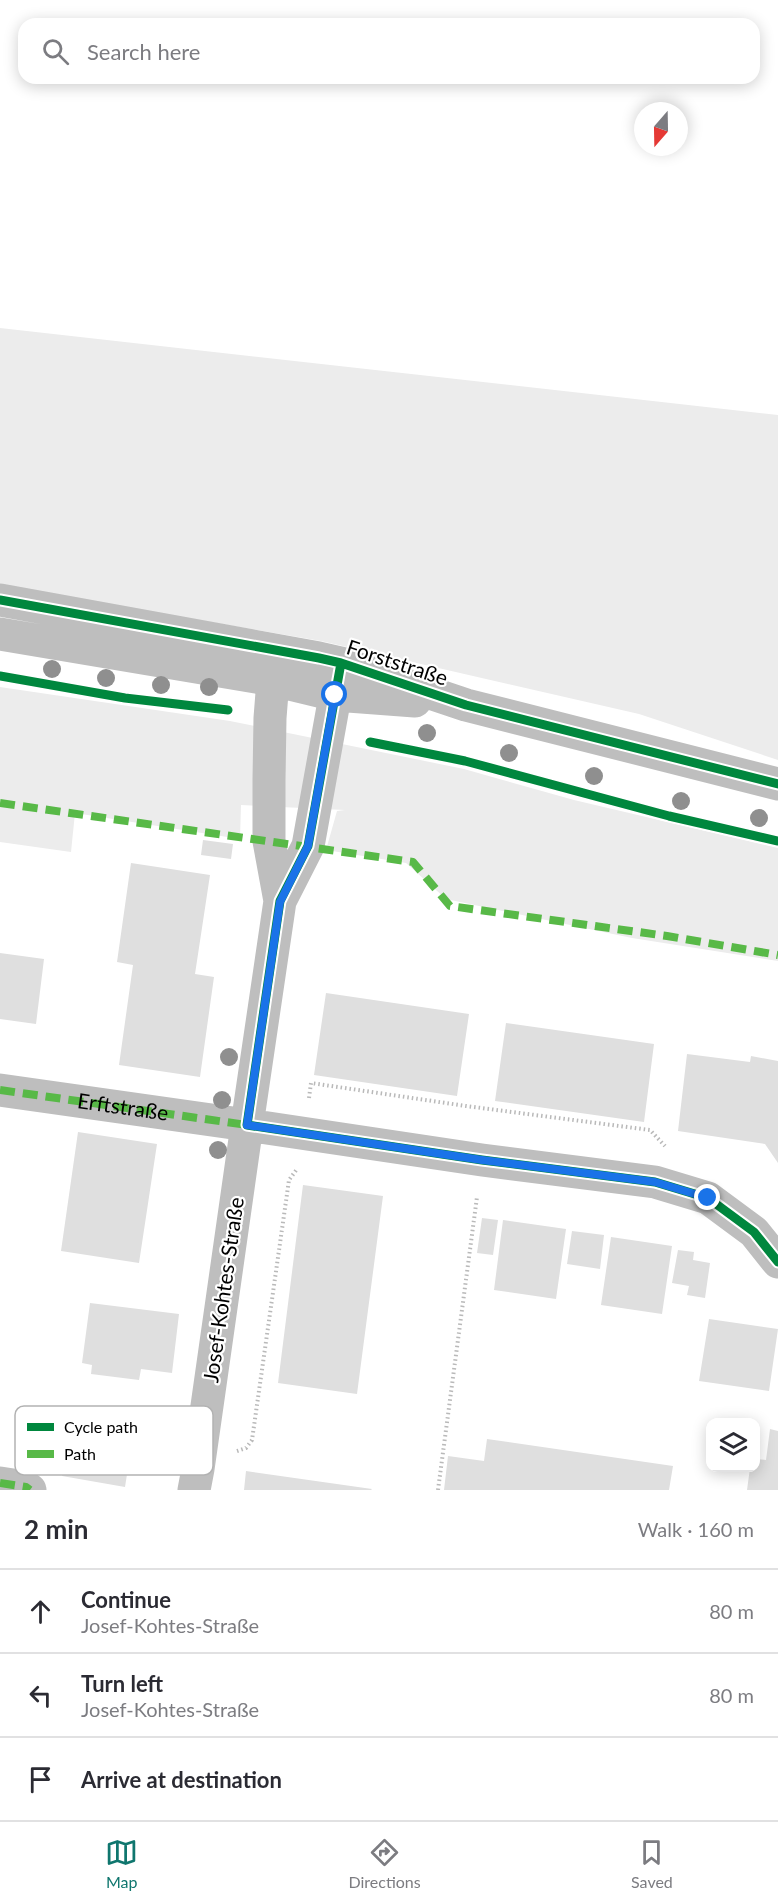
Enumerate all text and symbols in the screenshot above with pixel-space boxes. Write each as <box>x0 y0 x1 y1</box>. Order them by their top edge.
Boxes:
search box <box>18 18 760 84</box>
icon: search <box>39 35 72 68</box>
text: Search here <box>87 38 200 65</box>
north arrow <box>634 102 688 156</box>
street label: Forststraße <box>344 633 451 690</box>
route start <box>321 681 347 707</box>
street label: Erftstraße <box>76 1087 170 1125</box>
route end <box>694 1184 720 1210</box>
street label: Josef-Kohtes-Straße <box>197 1195 248 1384</box>
legend <box>15 1406 213 1475</box>
text: Cycle path <box>64 1417 138 1436</box>
map controls <box>706 1418 760 1472</box>
button: layers <box>706 1418 760 1472</box>
text: Path <box>64 1444 96 1463</box>
text: 2 min <box>24 1513 88 1545</box>
text: Walk · 160 m <box>638 1517 754 1541</box>
text: Continue <box>81 1586 171 1613</box>
icon: ahead <box>24 1595 57 1628</box>
text: 80 m <box>709 1599 754 1623</box>
text: Josef-Kohtes-Straße <box>81 1613 259 1637</box>
text: Turn left <box>81 1670 163 1697</box>
icon: left <box>24 1679 57 1712</box>
text: 80 m <box>709 1683 754 1707</box>
text: Josef-Kohtes-Straße <box>81 1697 259 1721</box>
icon: arrive <box>24 1763 57 1796</box>
text: Arrive at destination <box>81 1766 282 1793</box>
tab: Map <box>105 1836 138 1891</box>
tab: Directions <box>348 1836 421 1891</box>
tab: Saved <box>631 1836 673 1891</box>

